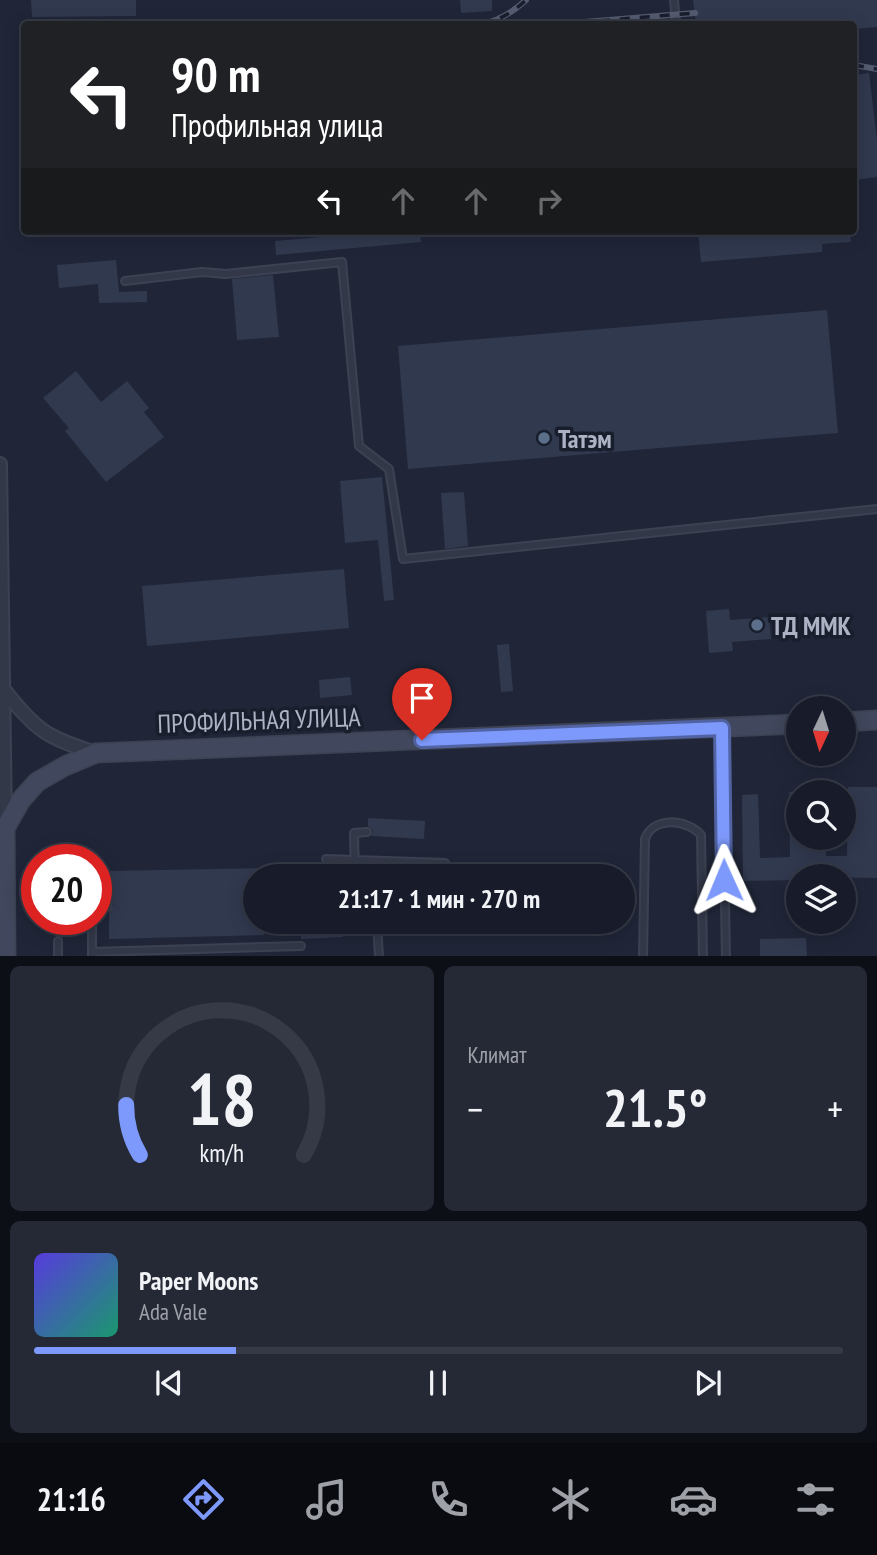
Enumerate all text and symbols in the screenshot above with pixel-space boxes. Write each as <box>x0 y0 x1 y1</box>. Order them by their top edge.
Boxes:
text: 90 m <box>171 42 260 106</box>
icon: left <box>56 49 147 140</box>
text: Профильная улица <box>171 104 384 146</box>
icon: left <box>311 182 349 220</box>
icon: ahead <box>384 182 422 220</box>
icon: ahead <box>457 182 495 220</box>
icon: right <box>530 182 568 220</box>
place label: Татэм <box>558 422 612 455</box>
marker: Татэм <box>536 430 552 446</box>
place label: ТД ММК <box>771 609 852 642</box>
marker: ТД ММК <box>749 617 765 633</box>
pin <box>392 668 452 740</box>
icon: arrive <box>403 679 441 717</box>
north arrow <box>786 696 856 766</box>
map controls <box>786 696 856 934</box>
street label: ПРОФИЛЬНАЯ УЛИЦА <box>157 700 362 740</box>
button: search <box>786 780 856 850</box>
position arrow <box>687 843 761 917</box>
speed limit sign: 20 <box>21 844 112 935</box>
button: layers <box>786 864 856 934</box>
text: 21:17 · 1 мин · 270 m <box>338 882 540 915</box>
text: Климат <box>468 1040 527 1069</box>
text: 18 <box>187 1051 257 1145</box>
text: 21.5° <box>603 1074 708 1141</box>
text: − <box>468 1084 483 1133</box>
text: + <box>827 1084 843 1133</box>
text: km/h <box>200 1136 244 1168</box>
text: Paper Moons <box>139 1264 258 1297</box>
text: Ada Vale <box>139 1297 207 1326</box>
icon: previous <box>150 1364 188 1402</box>
icon: pause <box>419 1364 457 1402</box>
icon: next <box>689 1364 727 1402</box>
icon: directions <box>179 1475 228 1524</box>
icon: music <box>302 1475 351 1524</box>
icon: phone <box>424 1475 473 1524</box>
icon: climate <box>546 1475 595 1524</box>
icon: car <box>669 1475 718 1524</box>
icon: filters <box>791 1475 840 1524</box>
text: 21:16 <box>37 1478 106 1520</box>

